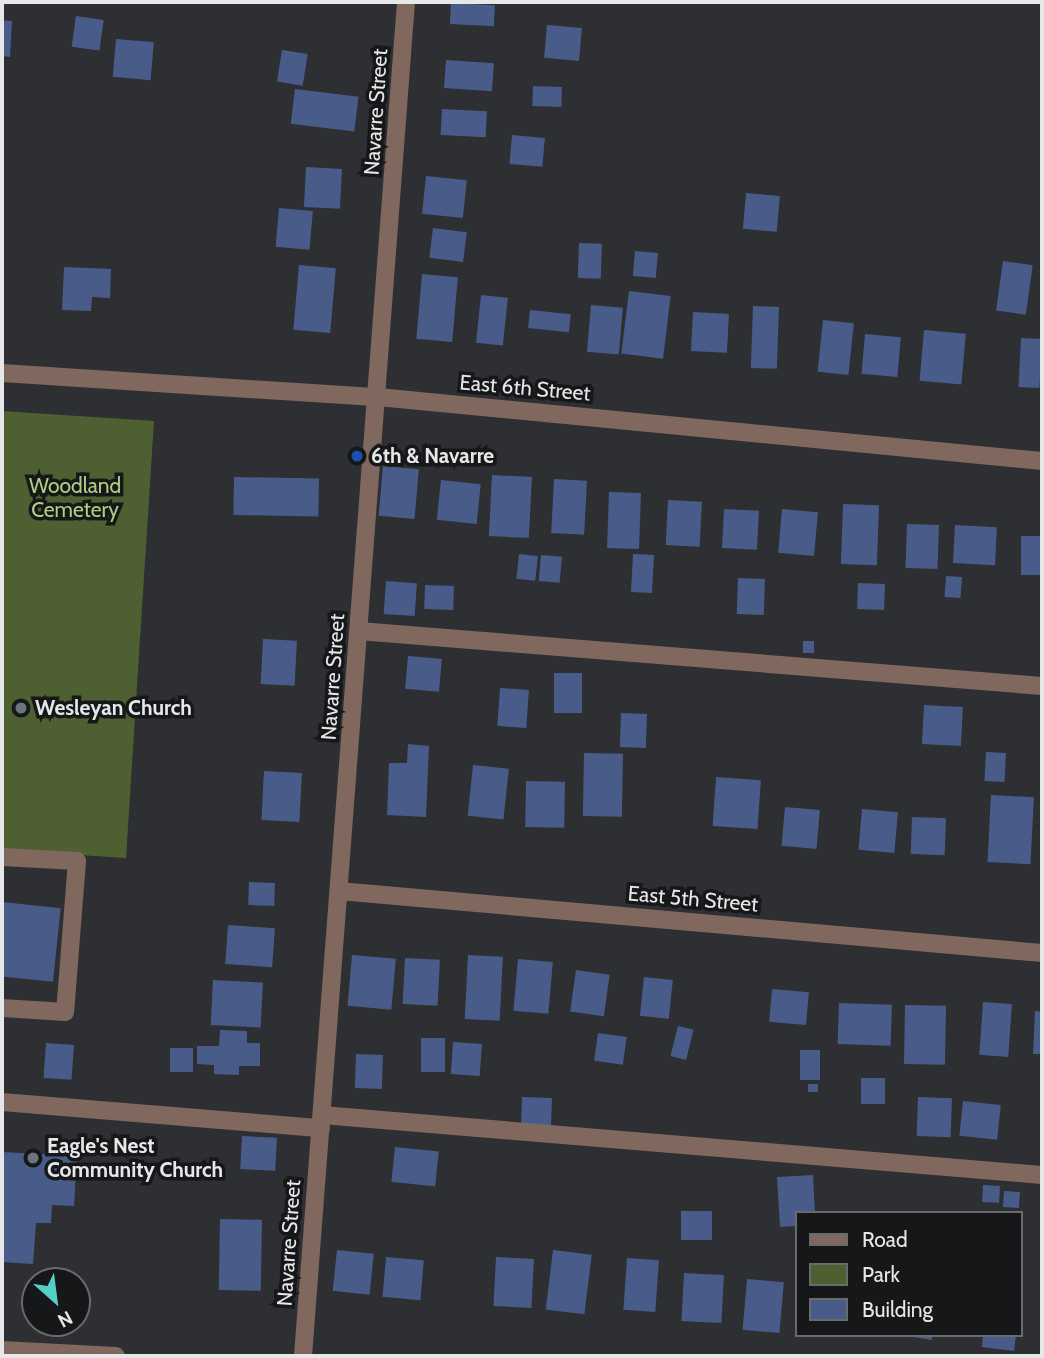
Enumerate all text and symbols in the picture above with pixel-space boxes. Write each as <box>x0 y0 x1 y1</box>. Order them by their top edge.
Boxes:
street label: Navarre Street <box>359 48 393 176</box>
street label: East 6th Street <box>459 370 591 406</box>
place label: 6th & Navarre <box>371 443 494 469</box>
marker: 6th & Navarre <box>349 448 365 464</box>
park label: Woodland Cemetery <box>29 473 121 523</box>
street label: Navarre Street <box>316 613 350 741</box>
place label: Wesleyan Church <box>35 695 192 721</box>
marker: Wesleyan Church <box>13 700 29 716</box>
street label: East 5th Street <box>627 881 759 917</box>
place label: Eagle's Nest Community Church <box>47 1133 223 1183</box>
marker: Eagle's Nest Community Church <box>25 1150 41 1166</box>
street label: Navarre Street <box>272 1179 306 1307</box>
legend <box>796 1211 1023 1337</box>
text: Road <box>862 1227 908 1252</box>
text: Park <box>862 1262 900 1287</box>
north arrow <box>21 1267 91 1337</box>
text: Building <box>862 1297 933 1322</box>
text: N <box>54 1306 76 1333</box>

